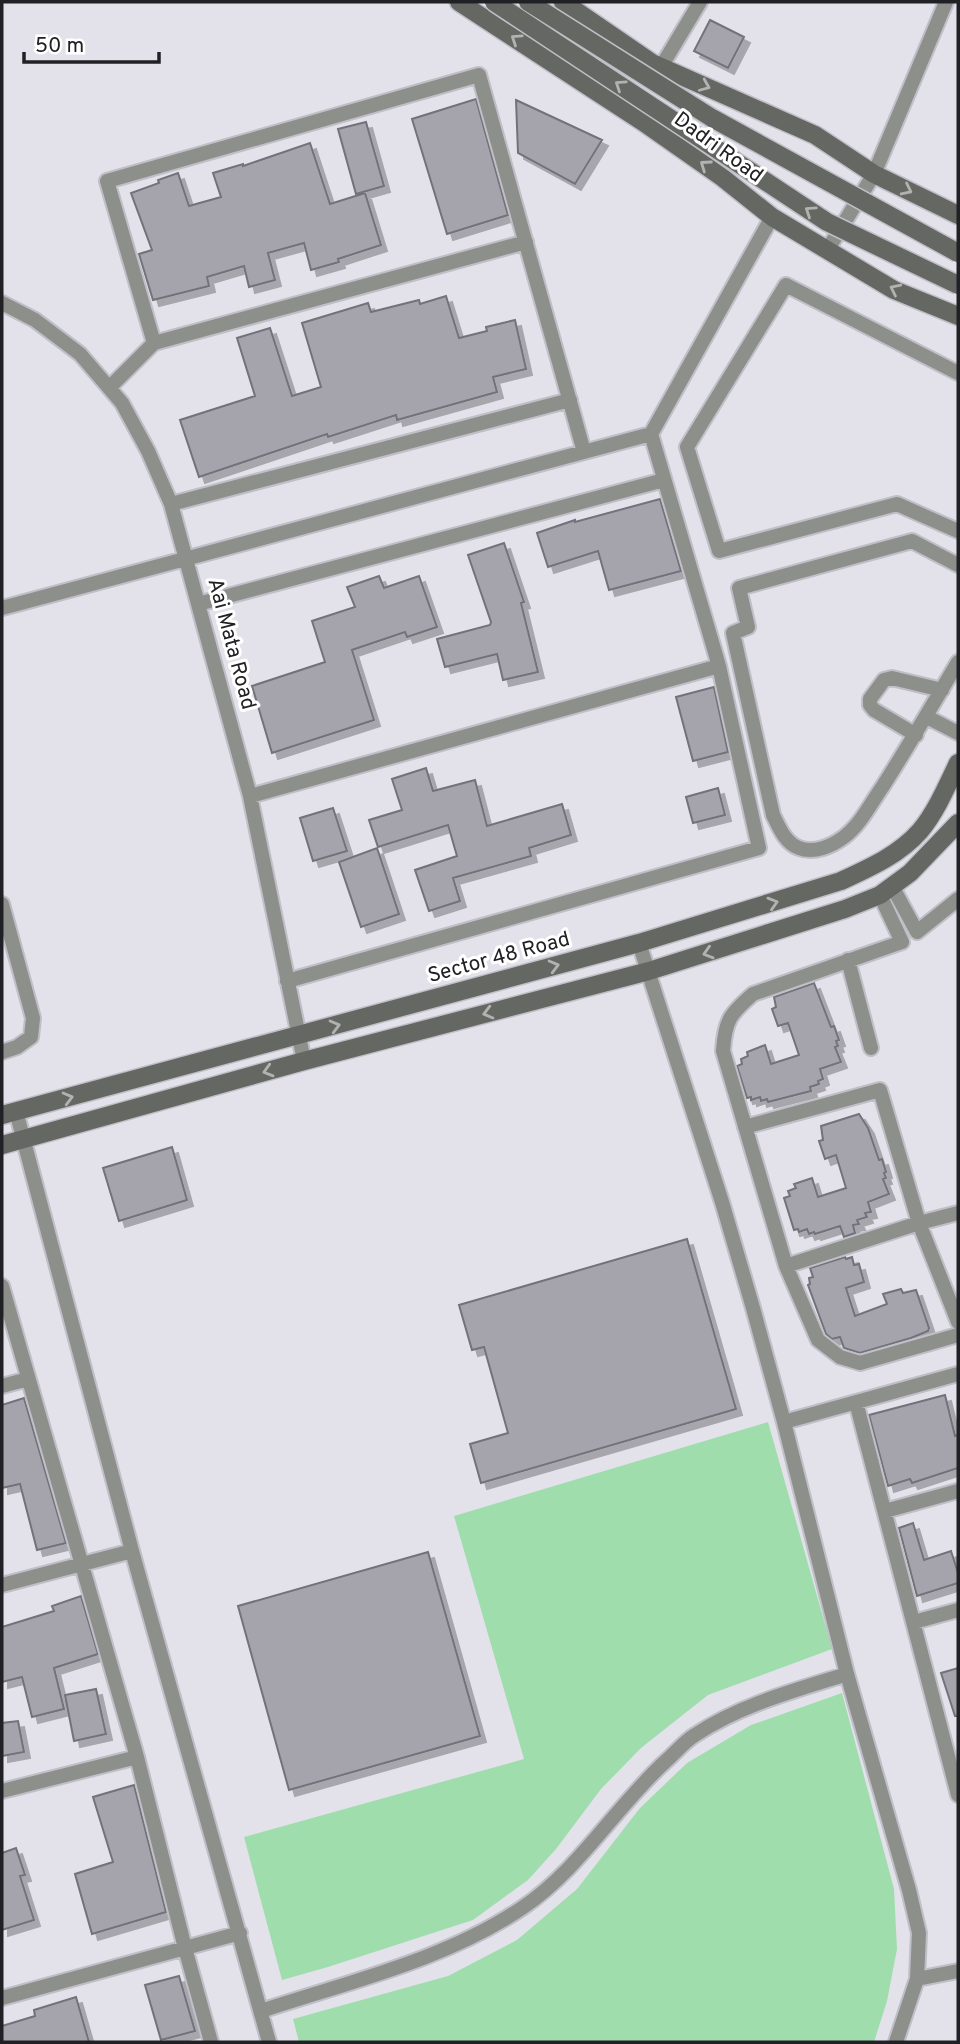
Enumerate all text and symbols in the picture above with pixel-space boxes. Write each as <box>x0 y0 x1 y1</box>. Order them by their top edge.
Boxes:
scale bar <box>24 21 159 65</box>
text: 50 m <box>35 33 84 60</box>
one-way arrow <box>511 35 524 48</box>
one-way arrow <box>698 78 711 92</box>
one-way arrow <box>615 81 628 94</box>
street label: Dadri Road <box>668 106 768 190</box>
one-way arrow <box>700 161 713 173</box>
one-way arrow <box>900 182 912 196</box>
one-way arrow <box>805 207 818 219</box>
one-way arrow <box>890 284 902 298</box>
street label: Aai Mata Road <box>201 575 261 713</box>
one-way arrow <box>766 897 778 911</box>
street label: Sector 48 Road <box>425 926 573 990</box>
one-way arrow <box>702 944 714 959</box>
one-way arrow <box>548 960 560 974</box>
one-way arrow <box>482 1005 494 1019</box>
one-way arrow <box>329 1020 341 1034</box>
one-way arrow <box>262 1062 274 1077</box>
one-way arrow <box>62 1091 74 1106</box>

